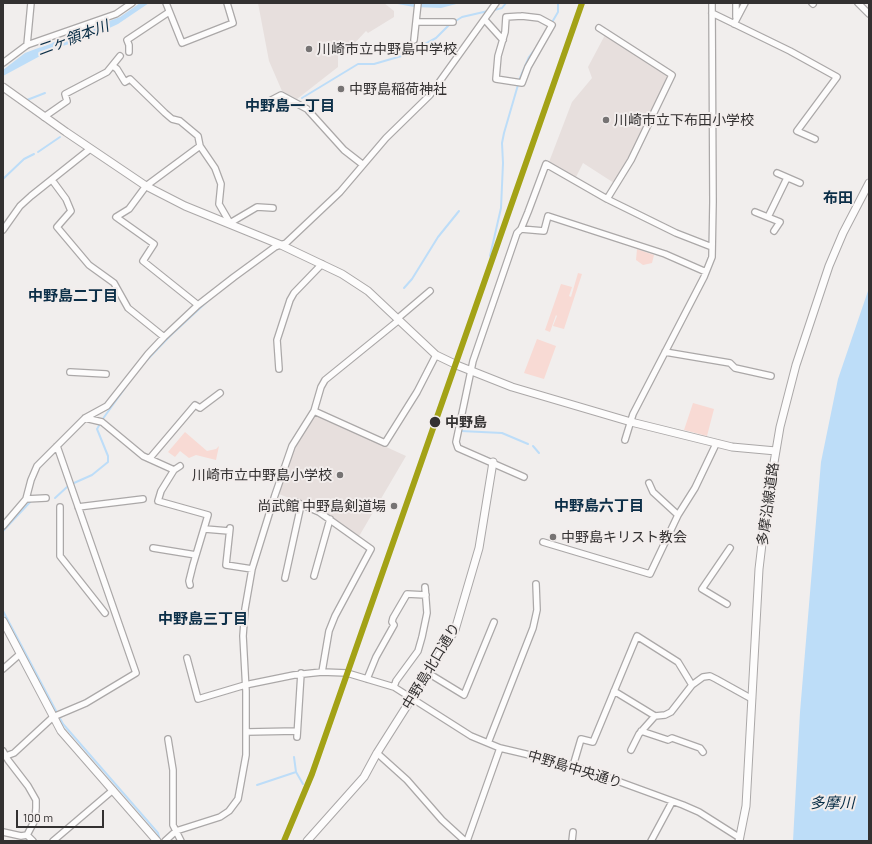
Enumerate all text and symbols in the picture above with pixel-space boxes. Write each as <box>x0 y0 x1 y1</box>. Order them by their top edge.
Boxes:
water label: 二ヶ領本川 <box>35 17 111 59</box>
place label: 川崎市立中野島中学校 <box>317 41 457 57</box>
marker: 川崎市立中野島中学校 <box>304 44 314 54</box>
place label: 中野島稲荷神社 <box>349 81 447 97</box>
marker: 中野島稲荷神社 <box>336 84 346 94</box>
district label: 中野島一丁目 <box>245 97 335 115</box>
place label: 川崎市立下布田小学校 <box>614 112 754 128</box>
marker: 川崎市立下布田小学校 <box>601 115 611 125</box>
district label: 布田 <box>823 189 853 207</box>
district label: 中野島二丁目 <box>28 287 118 305</box>
place label: 中野島 <box>445 414 487 430</box>
marker: 中野島 <box>428 415 442 429</box>
street label: 多摩沿線道路 <box>754 461 782 547</box>
place label: 川崎市立中野島小学校 <box>192 467 332 483</box>
marker: 川崎市立中野島小学校 <box>335 470 345 480</box>
district label: 中野島六丁目 <box>554 497 644 515</box>
place label: 尚武館 中野島剣道場 <box>257 498 386 514</box>
marker: 尚武館 中野島剣道場 <box>389 501 399 511</box>
place label: 中野島キリスト教会 <box>561 529 687 545</box>
marker: 中野島キリスト教会 <box>548 532 558 542</box>
district label: 中野島三丁目 <box>158 610 248 628</box>
street label: 中野島北口通り <box>399 620 463 712</box>
street label: 中野島中央通り <box>526 747 624 791</box>
water label: 多摩川 <box>810 794 854 812</box>
scale bar <box>18 802 106 828</box>
text: 100 m <box>23 810 53 824</box>

